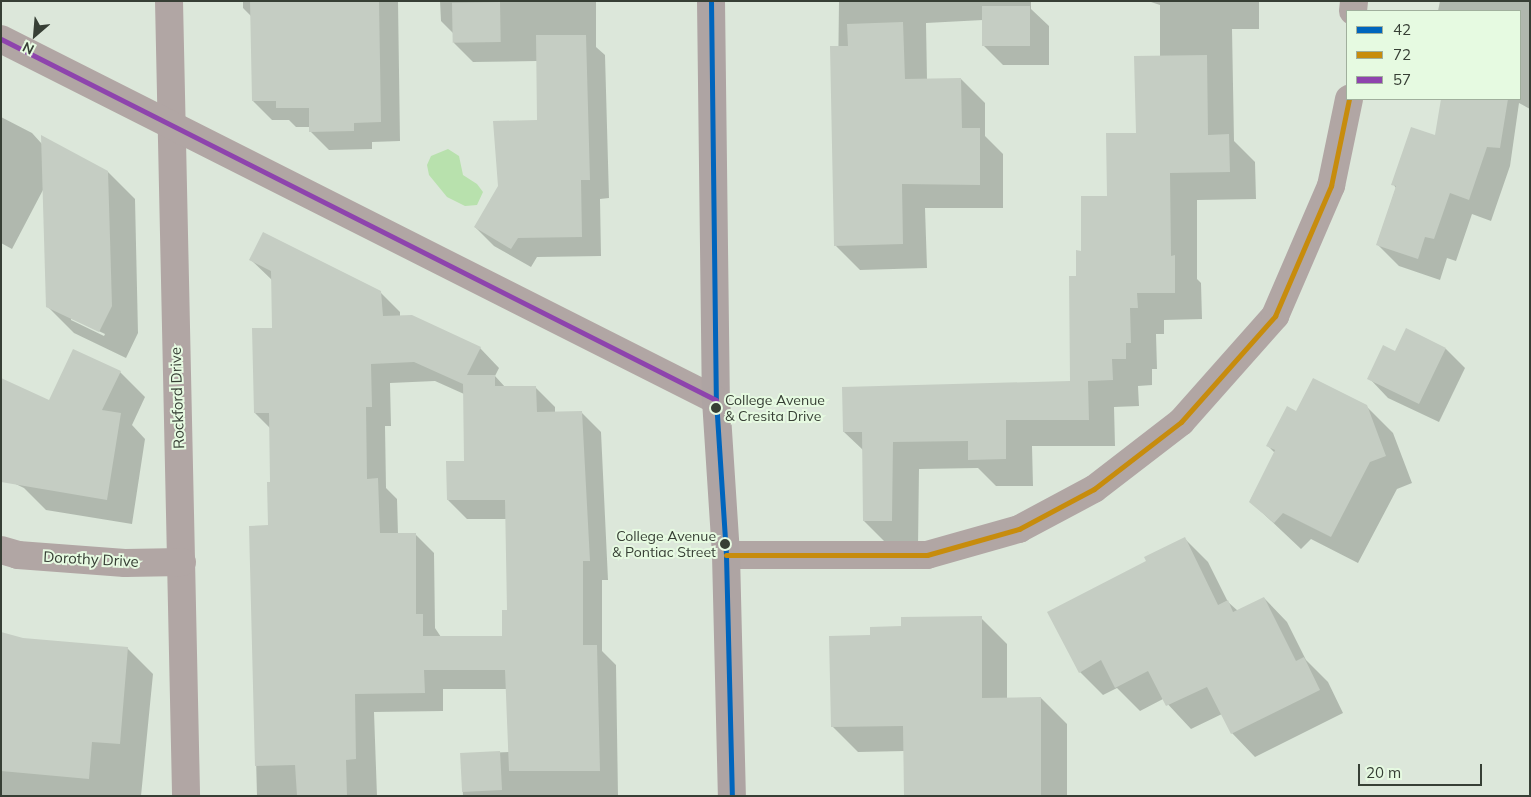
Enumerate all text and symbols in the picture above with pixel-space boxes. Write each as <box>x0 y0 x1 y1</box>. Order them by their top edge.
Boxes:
north arrow <box>10 10 60 60</box>
legend <box>1346 10 1521 100</box>
text: 42 <box>1393 20 1411 39</box>
text: N <box>19 38 37 59</box>
text: 72 <box>1393 45 1411 64</box>
text: 57 <box>1393 70 1411 89</box>
street label: Rockford Drive <box>166 347 188 449</box>
place label: College Avenue & Cresita Drive <box>725 392 825 424</box>
marker: College Avenue & Cresita Drive <box>711 403 721 413</box>
place label: College Avenue & Pontiac Street <box>612 528 716 560</box>
marker: College Avenue & Pontiac Street <box>720 539 730 549</box>
street label: Dorothy Drive <box>43 548 139 570</box>
scale bar <box>1361 754 1485 786</box>
text: 20 m <box>1366 763 1401 782</box>

